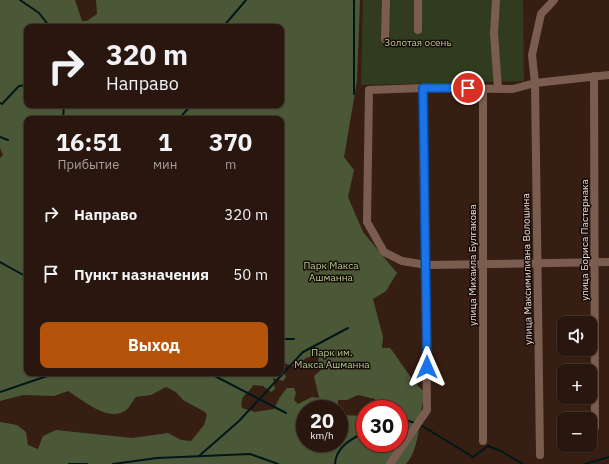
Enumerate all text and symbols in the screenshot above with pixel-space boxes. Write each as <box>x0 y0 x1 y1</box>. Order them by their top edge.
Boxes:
text: 320 m <box>106 36 188 73</box>
park label: Золотая осень <box>384 36 452 49</box>
icon: right <box>40 40 92 92</box>
pin <box>451 71 485 105</box>
text: Направо <box>106 72 179 95</box>
icon: arrive <box>457 77 479 99</box>
text: 16:51 <box>56 126 121 158</box>
text: 1 <box>158 126 172 158</box>
text: 370 <box>209 126 252 158</box>
text: Прибытие <box>58 156 119 173</box>
text: мин <box>153 156 177 173</box>
text: m <box>225 156 236 173</box>
street label: улица Бориса Пастернака <box>578 179 591 301</box>
street label: улица Максимилиана Волошина <box>519 193 535 345</box>
icon: right <box>40 203 62 225</box>
street label: улица Михаила Булгакова <box>466 203 479 326</box>
text: Направо <box>74 205 137 224</box>
text: 320 m <box>224 205 268 224</box>
park label: Парк Макса Ашманна <box>303 259 359 284</box>
icon: arrive <box>40 263 62 285</box>
text: Пункт назначения <box>74 265 209 284</box>
text: 50 m <box>233 265 268 284</box>
map controls <box>557 316 597 452</box>
button: sound <box>557 316 597 356</box>
button: Выход <box>40 322 268 368</box>
park label: Парк им. Макса Ашманна <box>294 346 370 371</box>
position arrow <box>406 346 448 388</box>
button: + <box>557 364 597 404</box>
speed limit sign: 30 <box>356 400 408 452</box>
text: 20 <box>310 407 334 434</box>
button: − <box>557 412 597 452</box>
text: km/h <box>310 429 334 442</box>

